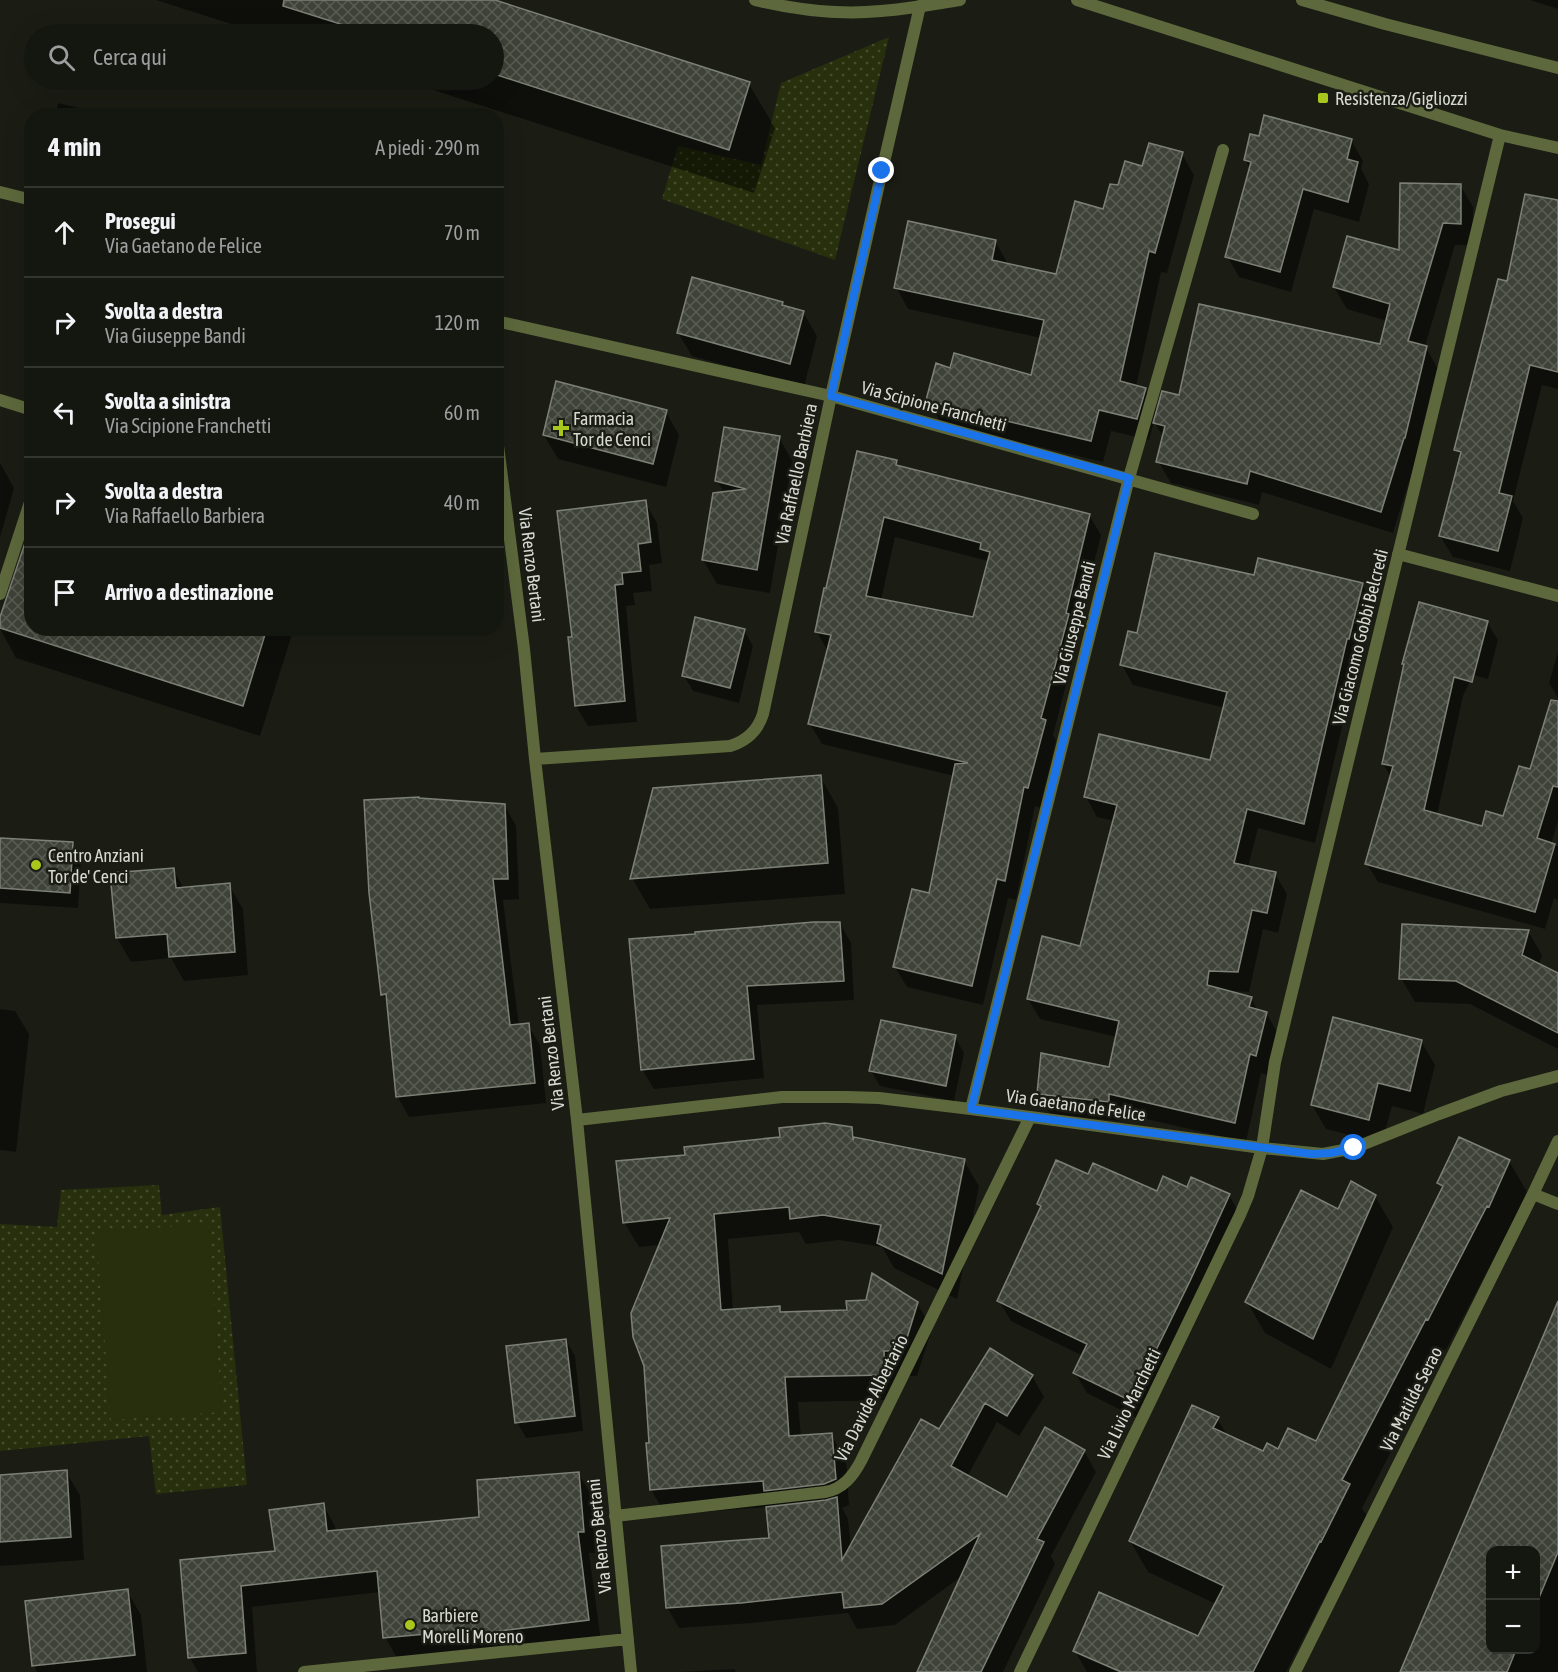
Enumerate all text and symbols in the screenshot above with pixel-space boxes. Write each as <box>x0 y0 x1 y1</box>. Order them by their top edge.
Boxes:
search box <box>24 24 504 90</box>
icon: search <box>45 41 78 74</box>
text: Cerca qui <box>93 44 167 70</box>
place label: Resistenza/Gigliozzi <box>1335 88 1468 109</box>
marker: Resistenza/Gigliozzi <box>1316 91 1330 105</box>
text: 4 min <box>48 132 101 162</box>
text: A piedi · 290 m <box>375 136 480 159</box>
route end <box>868 157 894 183</box>
text: Prosegui <box>105 208 176 234</box>
icon: ahead <box>48 216 81 249</box>
text: 70 m <box>444 221 480 244</box>
text: Via Gaetano de Felice <box>105 234 262 257</box>
text: Svolta a destra <box>105 298 223 324</box>
icon: right <box>48 306 81 339</box>
text: 120 m <box>435 311 480 334</box>
text: Via Giuseppe Bandi <box>105 324 246 347</box>
street label: Via Scipione Franchetti <box>859 376 1009 436</box>
text: Svolta a sinistra <box>105 388 231 414</box>
icon: left <box>48 396 81 429</box>
text: 60 m <box>444 401 480 424</box>
street label: Via Raffaello Barbiera <box>771 401 821 547</box>
place label: Farmacia Tor de Cenci <box>573 408 651 450</box>
text: Via Scipione Franchetti <box>105 414 271 437</box>
marker: Farmacia Tor de Cenci <box>554 421 568 435</box>
text: Svolta a destra <box>105 478 223 504</box>
icon: right <box>48 486 81 519</box>
text: 40 m <box>444 491 480 514</box>
text: Via Raffaello Barbiera <box>105 504 265 527</box>
street label: Via Renzo Bertani <box>515 507 549 623</box>
street label: Via Giacomo Gobbi Belcredi <box>1328 547 1392 727</box>
street label: Via Giuseppe Bandi <box>1048 559 1100 687</box>
icon: arrive <box>48 576 81 609</box>
text: Arrivo a destinazione <box>105 579 274 605</box>
place label: Centro Anziani Tor de' Cenci <box>48 845 144 887</box>
marker: Centro Anziani Tor de' Cenci <box>29 858 43 872</box>
street label: Via Renzo Bertani <box>534 995 568 1111</box>
street label: Via Gaetano de Felice <box>1005 1085 1147 1125</box>
route start <box>1340 1134 1366 1160</box>
street label: Via Davide Albertario <box>830 1331 912 1465</box>
street label: Via Matilde Serao <box>1376 1343 1446 1455</box>
street label: Via Livio Marchetti <box>1093 1345 1165 1463</box>
street label: Via Renzo Bertani <box>583 1478 615 1594</box>
map controls <box>1486 1546 1540 1654</box>
button: + <box>1486 1546 1540 1600</box>
button: − <box>1486 1600 1540 1654</box>
place label: Barbiere Morelli Moreno <box>422 1605 523 1647</box>
marker: Barbiere Morelli Moreno <box>403 1618 417 1632</box>

